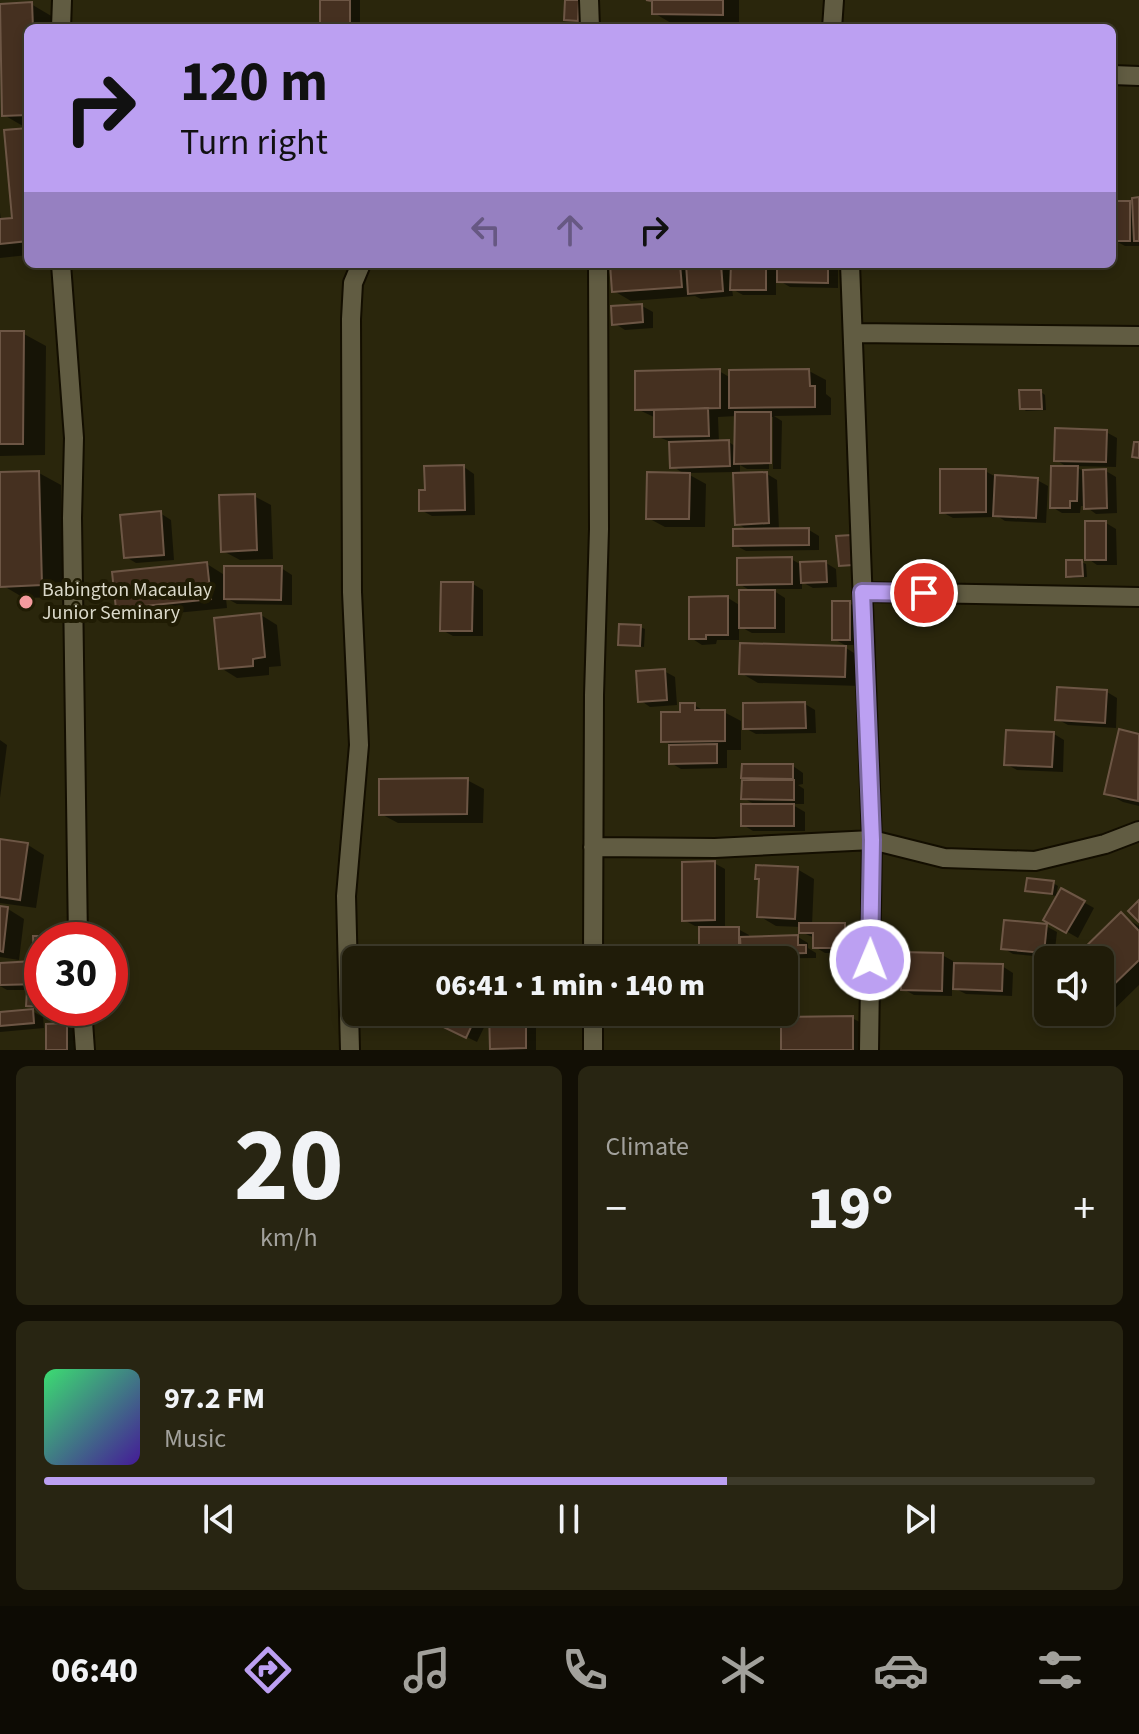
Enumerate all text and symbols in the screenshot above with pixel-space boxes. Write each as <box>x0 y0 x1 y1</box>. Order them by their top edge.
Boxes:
text: 120 m <box>180 43 328 122</box>
icon: right <box>48 56 152 160</box>
text: Turn right <box>180 117 328 168</box>
icon: left <box>464 208 508 252</box>
icon: ahead <box>548 208 592 252</box>
icon: right <box>632 208 676 252</box>
pin <box>890 559 958 627</box>
icon: arrive <box>902 571 946 615</box>
place label: Babington Macaulay Junior Seminary <box>42 576 213 627</box>
marker: Babington Macaulay Junior Seminary <box>17 593 35 611</box>
position arrow <box>828 918 912 1002</box>
speed limit sign: 30 <box>24 922 128 1026</box>
map controls <box>1034 946 1114 1026</box>
button: sound <box>1034 946 1114 1026</box>
text: 06:41 · 1 min · 140 m <box>435 964 705 1007</box>
text: 20 <box>234 1093 344 1241</box>
text: Climate <box>606 1128 689 1165</box>
text: 19° <box>807 1167 893 1252</box>
text: − <box>606 1178 627 1241</box>
text: + <box>1073 1178 1095 1241</box>
text: km/h <box>260 1219 318 1256</box>
text: 97.2 FM <box>164 1377 265 1420</box>
text: Music <box>164 1420 226 1457</box>
icon: previous <box>197 1497 241 1541</box>
icon: pause <box>547 1497 591 1541</box>
icon: next <box>898 1497 942 1541</box>
icon: directions <box>240 1642 296 1698</box>
icon: music <box>399 1642 455 1698</box>
icon: phone <box>557 1642 613 1698</box>
icon: climate <box>715 1642 771 1698</box>
icon: car <box>873 1642 929 1698</box>
icon: filters <box>1032 1642 1088 1698</box>
text: 06:40 <box>51 1645 138 1696</box>

